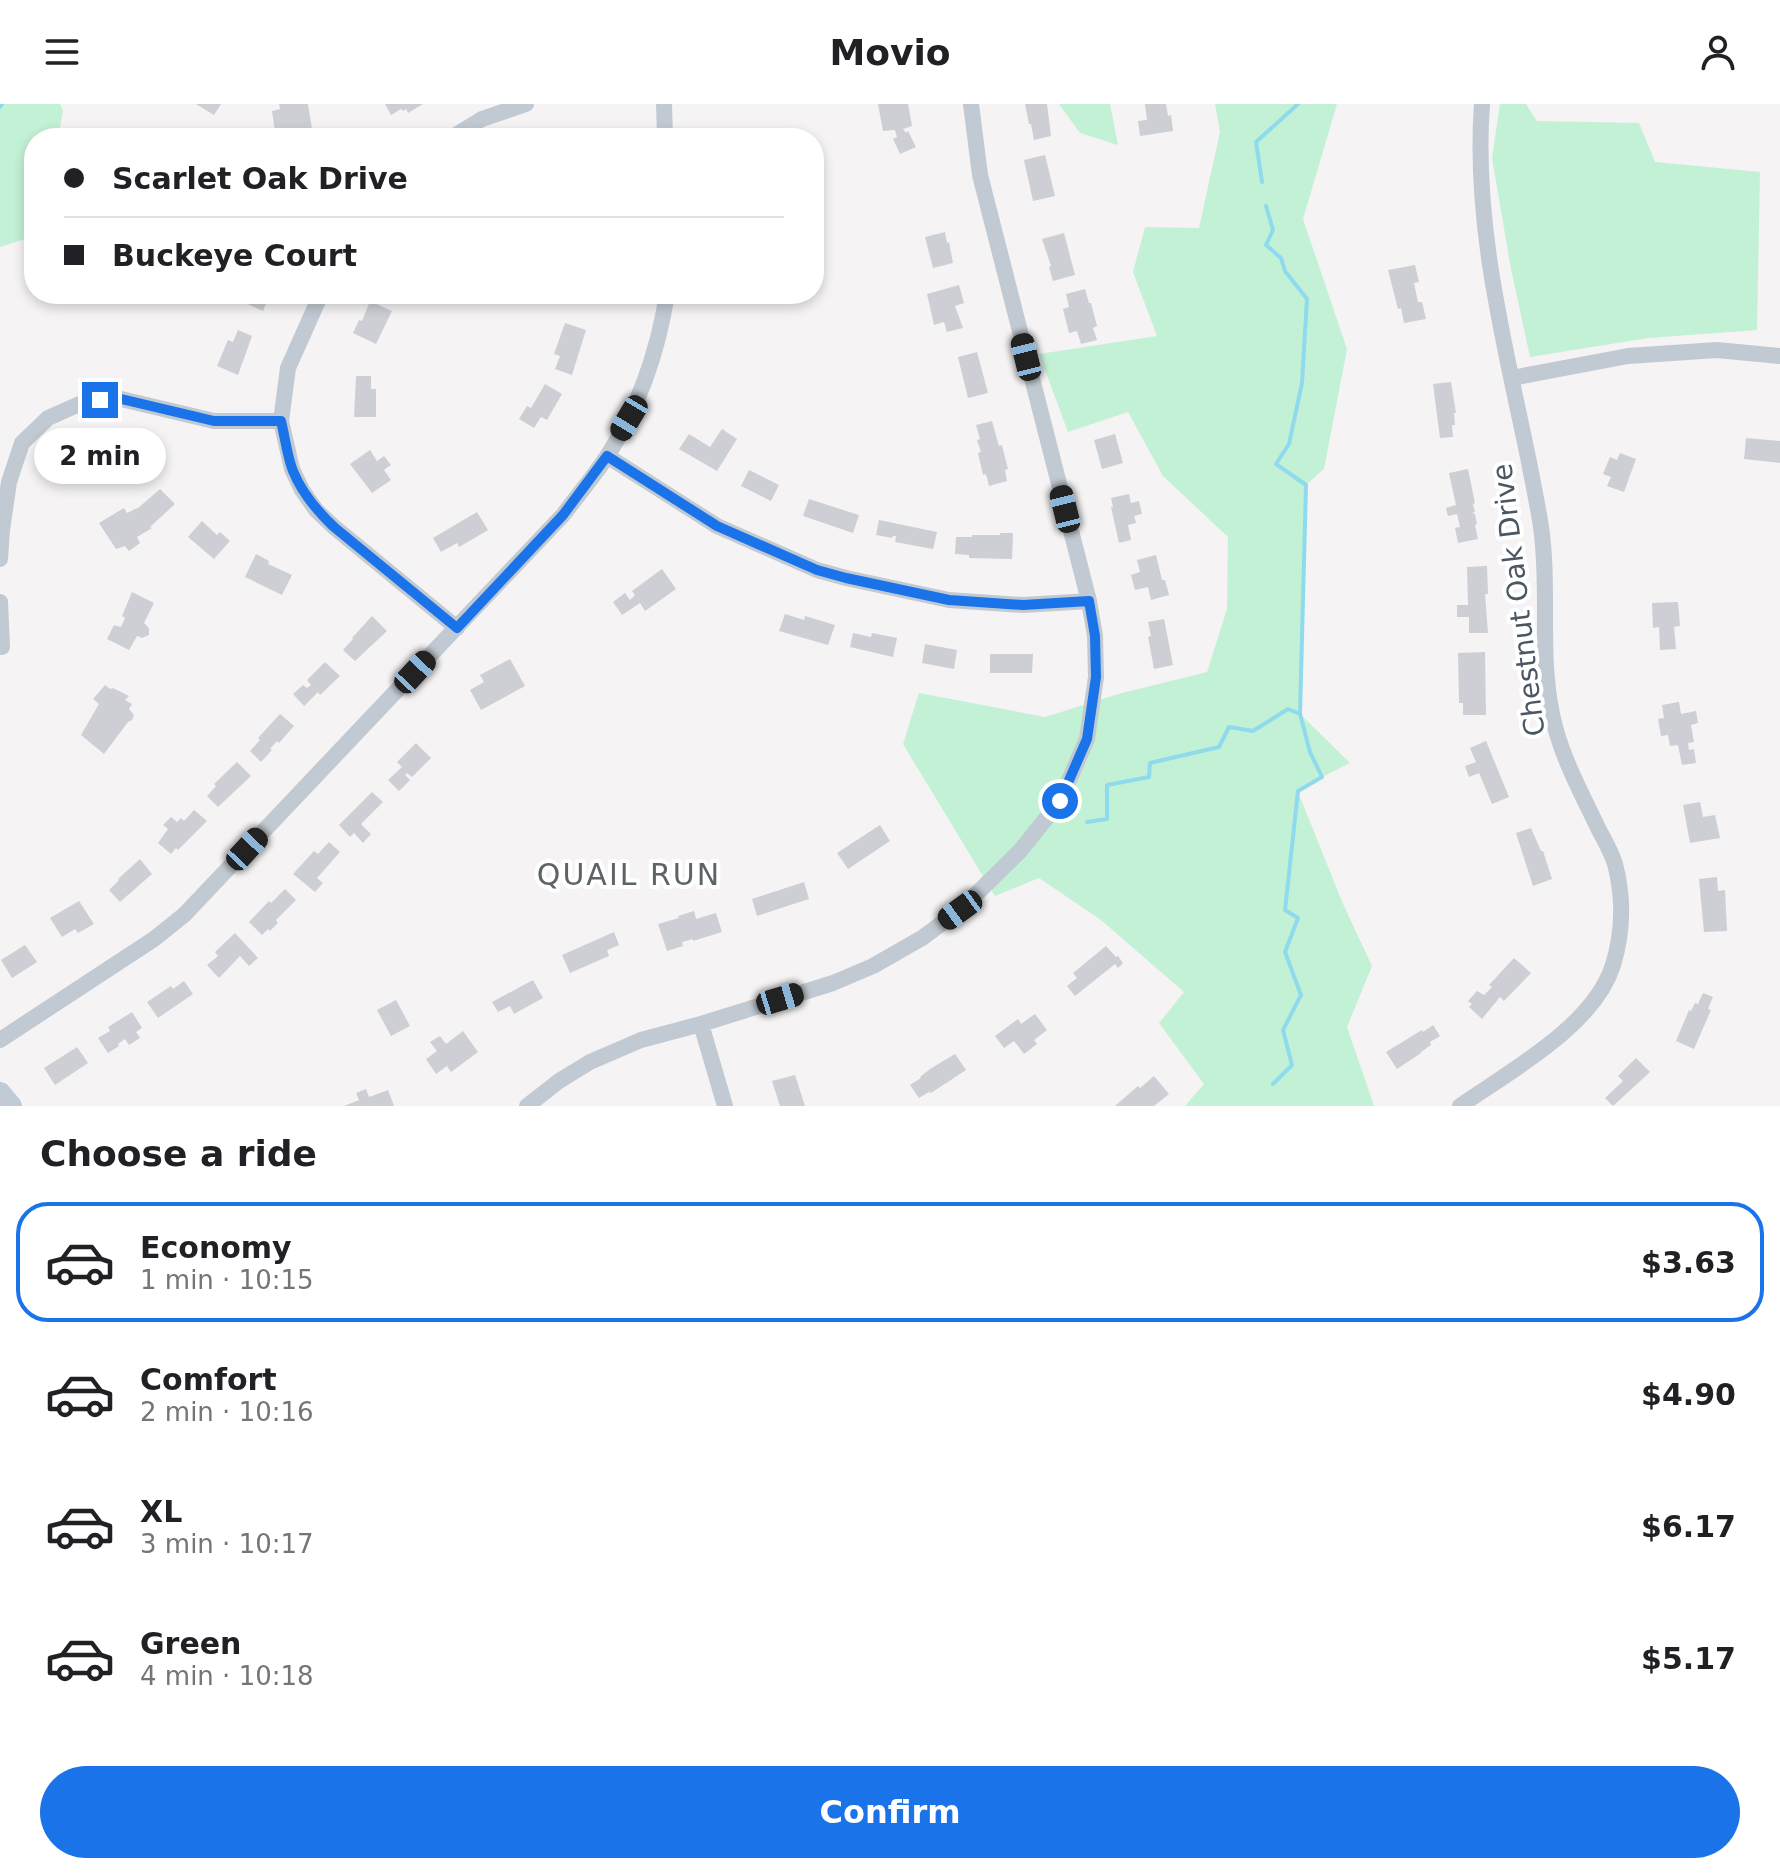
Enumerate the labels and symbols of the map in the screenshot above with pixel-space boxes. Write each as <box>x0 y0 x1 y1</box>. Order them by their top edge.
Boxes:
car <box>1009 331 1043 383</box>
route end <box>82 382 118 418</box>
car <box>606 391 652 445</box>
callout: 2 min <box>34 428 166 484</box>
street label: Chestnut Oak Drive <box>1485 462 1552 738</box>
car <box>1048 483 1082 535</box>
car <box>390 646 440 698</box>
route start <box>1042 783 1078 819</box>
car <box>222 823 272 875</box>
district label: QUAIL RUN <box>537 857 721 892</box>
car <box>934 886 986 934</box>
car <box>754 981 806 1017</box>

